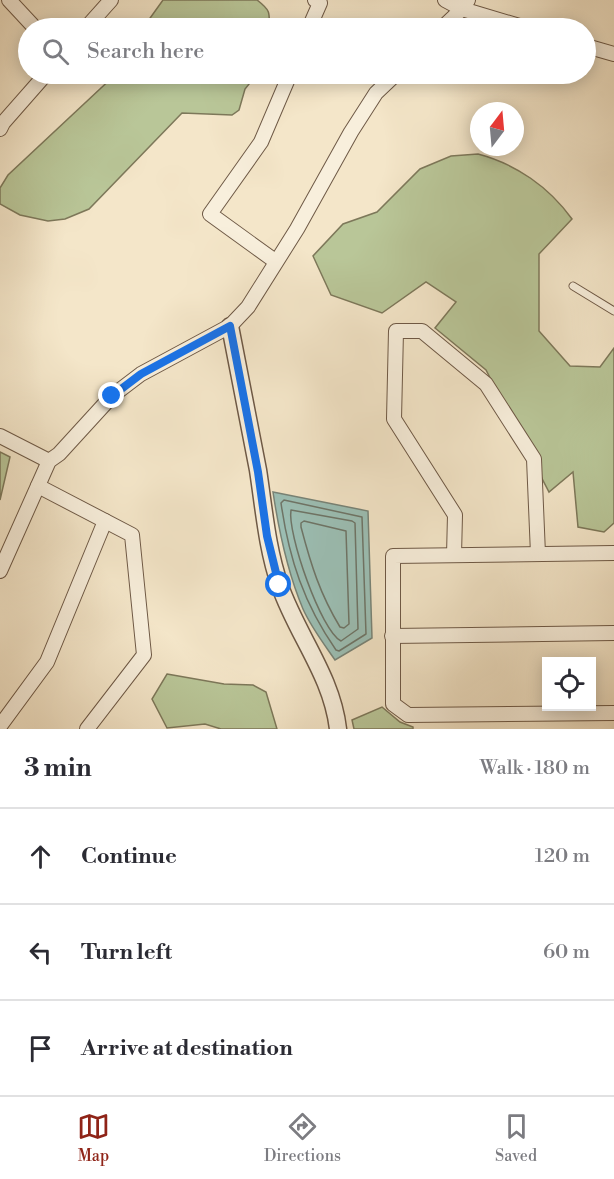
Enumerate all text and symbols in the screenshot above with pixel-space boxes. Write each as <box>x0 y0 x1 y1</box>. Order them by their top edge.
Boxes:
search box <box>18 18 596 84</box>
icon: search <box>39 35 72 68</box>
text: Search here <box>87 38 204 65</box>
north arrow <box>470 102 524 156</box>
route end <box>98 382 124 408</box>
route start <box>265 571 291 597</box>
map controls <box>542 657 596 711</box>
button: locate <box>542 657 596 711</box>
text: 3 min <box>24 752 92 784</box>
text: Walk · 180 m <box>480 756 590 781</box>
icon: ahead <box>24 840 57 873</box>
text: Continue <box>81 843 177 870</box>
text: 120 m <box>535 844 590 869</box>
icon: left <box>24 936 57 969</box>
text: Turn left <box>81 939 172 966</box>
text: 60 m <box>543 940 590 965</box>
icon: arrive <box>24 1032 57 1065</box>
text: Arrive at destination <box>81 1035 293 1062</box>
tab: Map <box>77 1110 110 1166</box>
tab: Directions <box>264 1110 341 1166</box>
tab: Saved <box>495 1110 537 1166</box>

